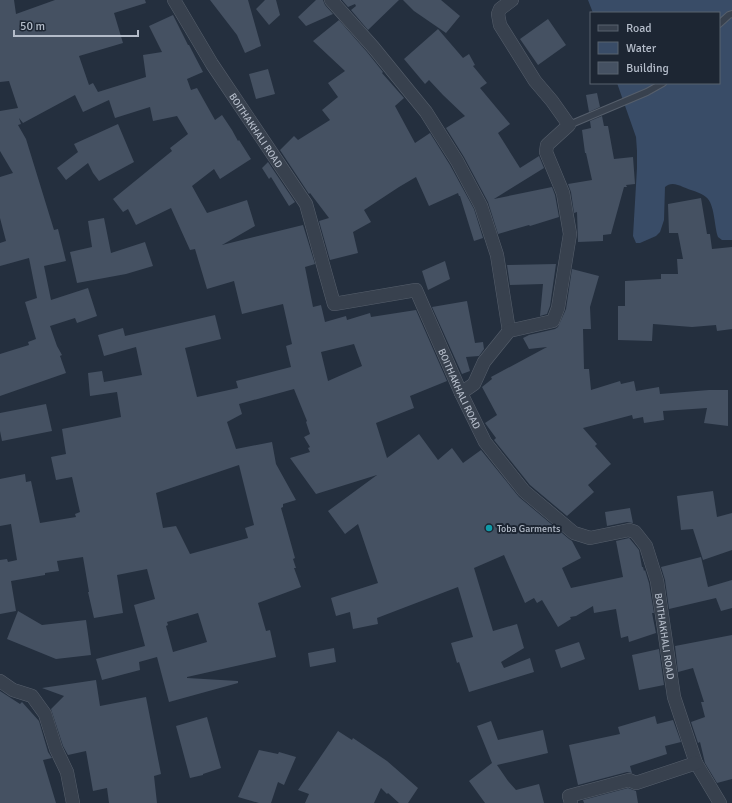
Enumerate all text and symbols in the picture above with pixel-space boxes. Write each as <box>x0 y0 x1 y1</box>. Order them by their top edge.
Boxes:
scale bar <box>14 12 138 38</box>
legend <box>590 12 720 84</box>
text: 50 m <box>20 19 45 34</box>
text: Road <box>626 21 652 36</box>
text: Water <box>626 41 657 56</box>
text: Building <box>626 61 669 76</box>
street label: BOITHAKHALI ROAD <box>226 91 285 170</box>
street label: BOITHAKHALI ROAD <box>435 347 483 431</box>
marker: Toba Garments <box>484 523 494 533</box>
place label: Toba Garments <box>497 523 561 535</box>
street label: BOITHAKHALI ROAD <box>652 592 676 680</box>

